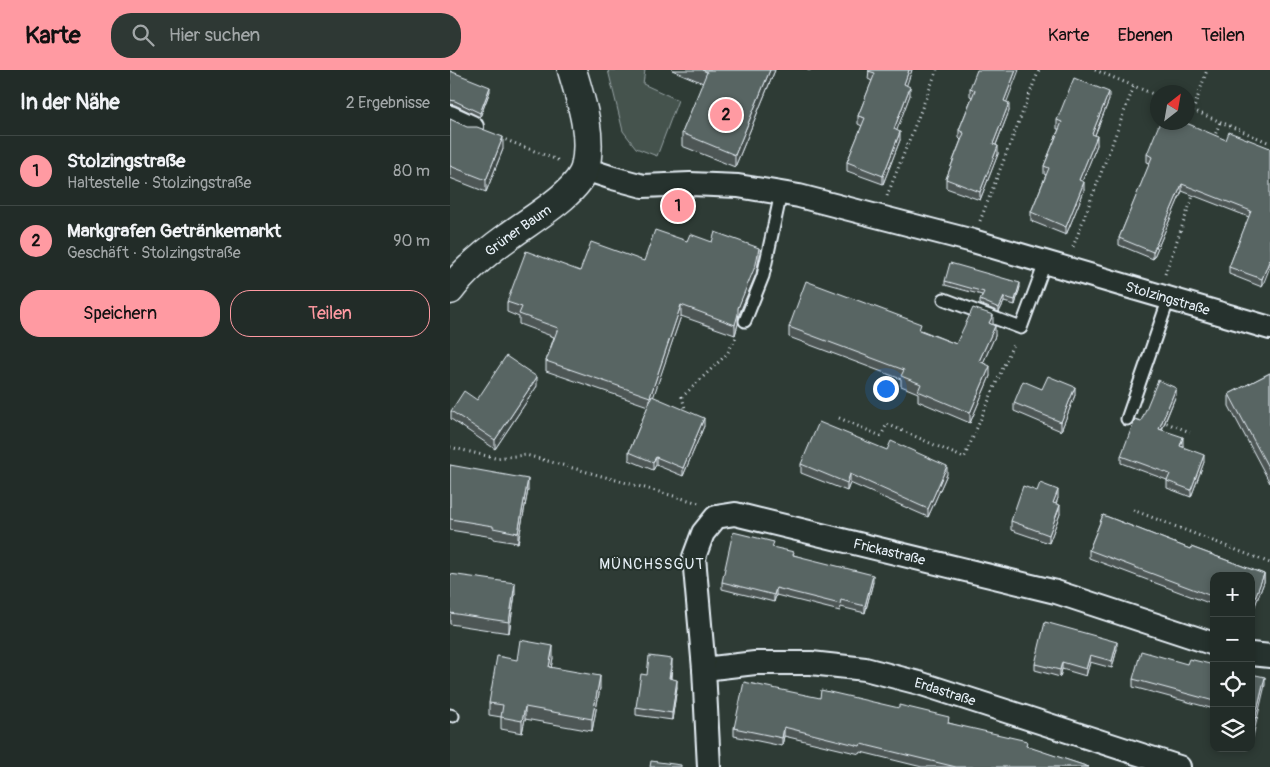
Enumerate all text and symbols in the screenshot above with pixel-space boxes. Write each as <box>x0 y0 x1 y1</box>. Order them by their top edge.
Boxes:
search box <box>111 13 461 58</box>
text: Karte <box>25 21 81 50</box>
icon: search <box>129 21 157 49</box>
text: Hier suchen <box>169 23 260 47</box>
text: Karte <box>1048 24 1089 47</box>
text: Ebenen <box>1117 24 1173 47</box>
text: Teilen <box>1201 24 1245 47</box>
north arrow <box>1150 85 1195 130</box>
text: In der Nähe <box>20 89 120 116</box>
text: 2 Ergebnisse <box>346 93 430 113</box>
pin: 2 <box>710 96 742 134</box>
text: Stolzingstraße <box>67 149 185 173</box>
text: 1 <box>33 161 39 181</box>
text: 80 m <box>393 161 430 181</box>
text: Haltestelle · Stolzingstraße <box>67 173 251 193</box>
pin: 1 <box>662 187 694 225</box>
street label: Grüner Baum <box>482 201 555 260</box>
text: Markgrafen Getränkemarkt <box>67 219 281 243</box>
text: 2 <box>32 231 40 251</box>
text: 90 m <box>393 231 430 251</box>
text: Geschäft · Stolzingstraße <box>67 243 241 263</box>
street label: Stolzingstraße <box>1123 278 1212 319</box>
button: Speichern <box>20 290 220 337</box>
button: Teilen <box>230 290 430 337</box>
your location <box>873 376 899 402</box>
street label: Frickastraße <box>852 535 927 569</box>
district label: MÜNCHSSGUT <box>599 555 705 574</box>
map controls <box>1210 572 1255 752</box>
button: + <box>1210 572 1255 617</box>
button: − <box>1210 617 1255 662</box>
button: locate <box>1210 662 1255 707</box>
street label: Erdastraße <box>913 674 978 710</box>
button: layers <box>1210 707 1255 752</box>

